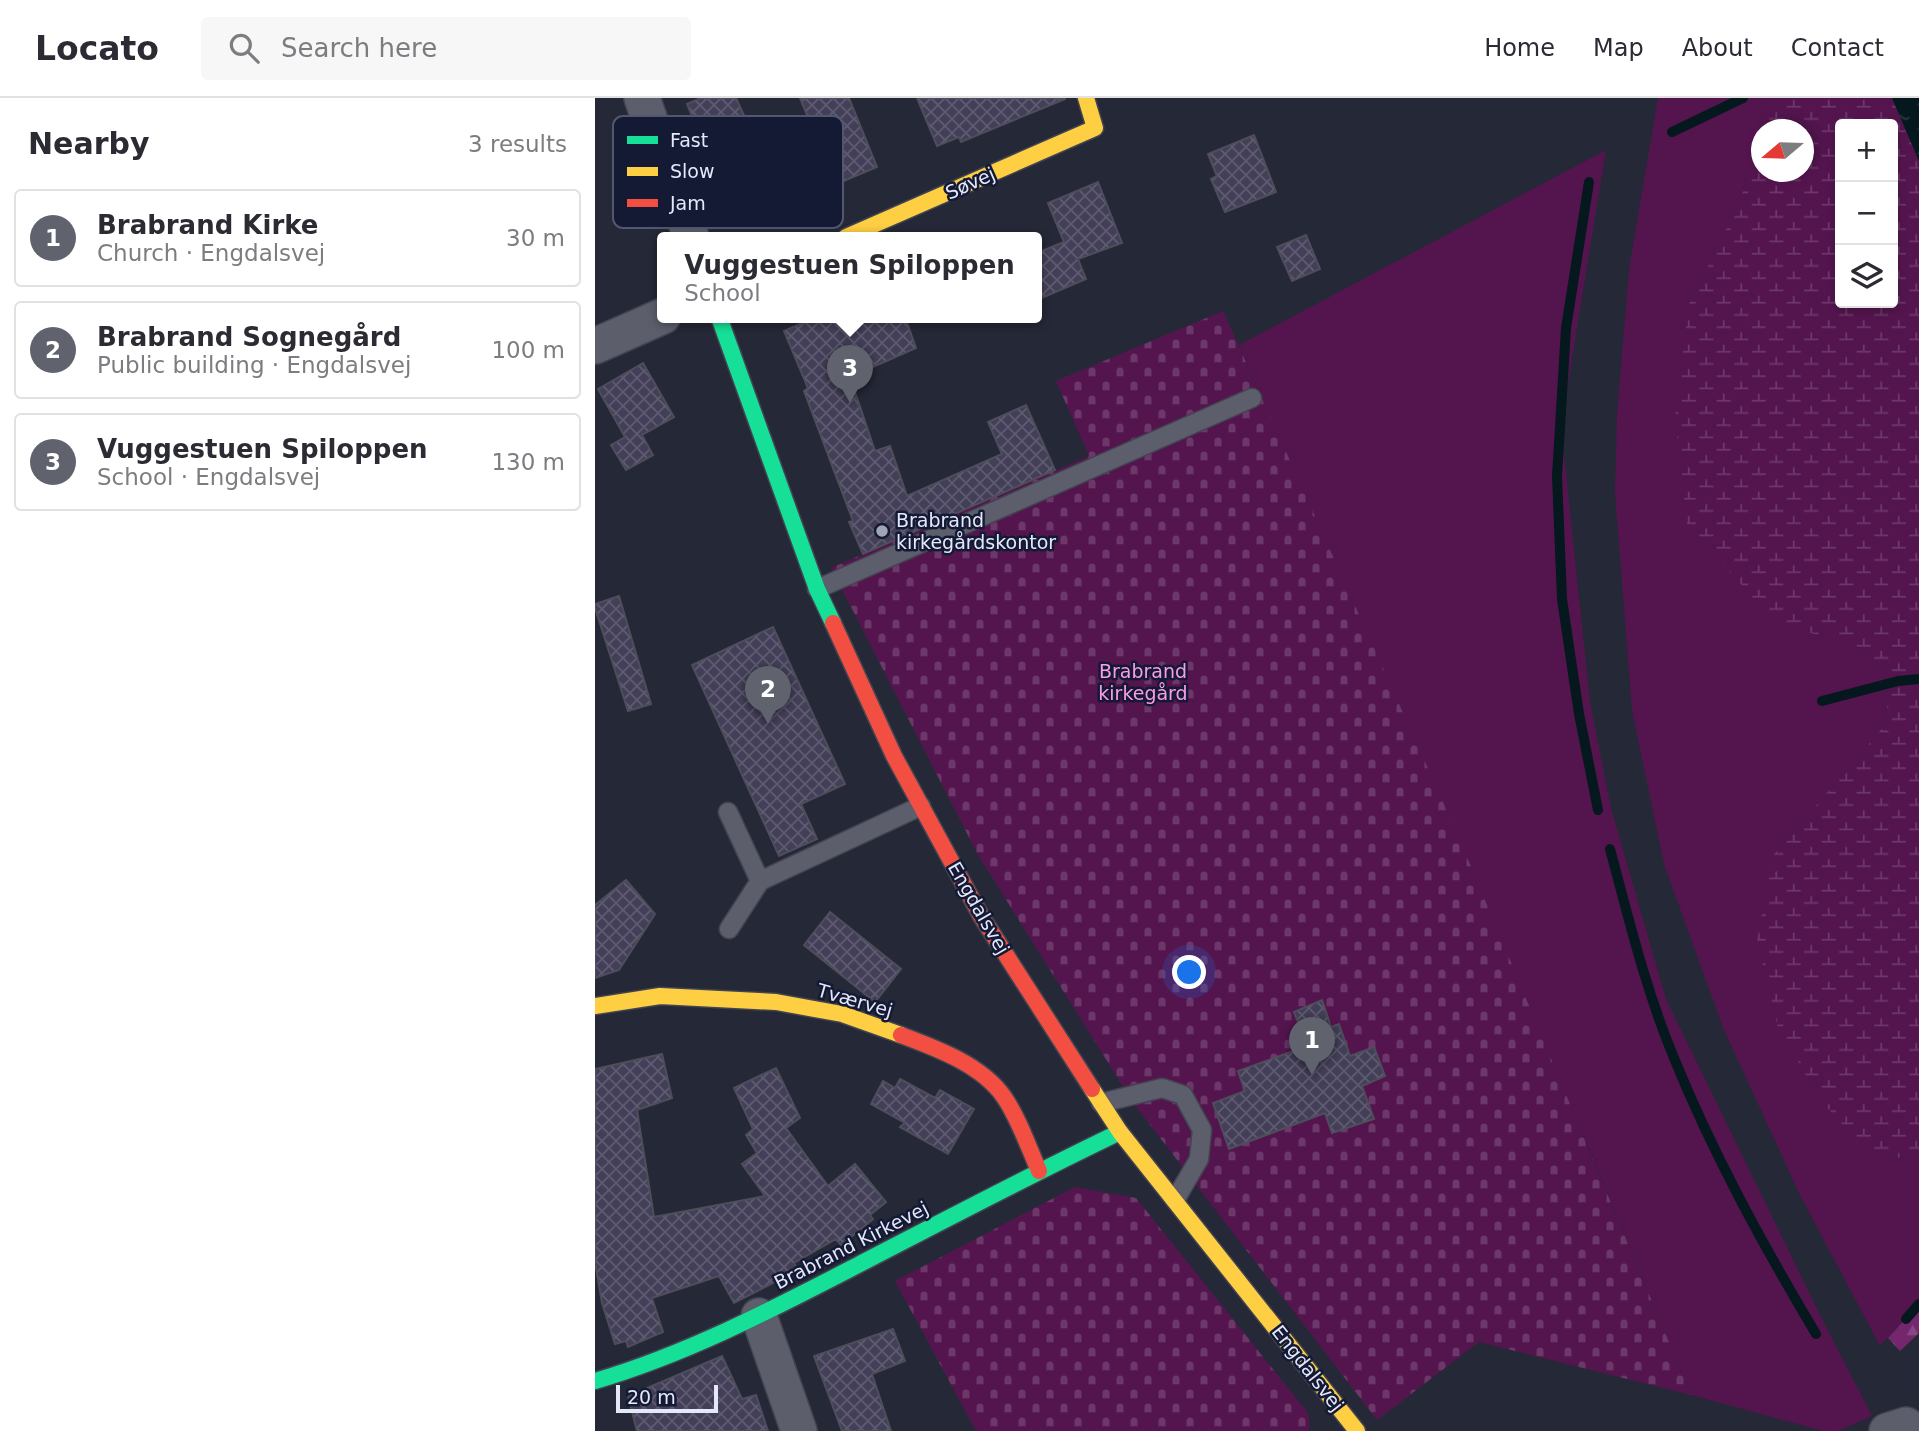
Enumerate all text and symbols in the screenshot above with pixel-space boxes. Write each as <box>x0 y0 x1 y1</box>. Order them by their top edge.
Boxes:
search box <box>201 17 691 80</box>
text: Locato <box>35 29 159 68</box>
icon: search <box>225 29 263 67</box>
text: Search here <box>281 33 437 63</box>
text: Home <box>1484 34 1555 62</box>
text: Map <box>1593 34 1644 62</box>
text: About <box>1682 34 1753 62</box>
text: Contact <box>1791 34 1884 62</box>
legend <box>613 116 843 228</box>
north arrow <box>1751 119 1814 182</box>
map controls <box>1835 119 1898 308</box>
button: + <box>1835 119 1898 182</box>
text: Nearby <box>28 126 150 161</box>
text: Fast <box>670 129 708 151</box>
text: 3 results <box>468 131 567 157</box>
text: Slow <box>670 160 715 182</box>
street label: Søvej <box>942 162 998 204</box>
button: − <box>1835 182 1898 245</box>
text: Jam <box>669 192 706 214</box>
text: Brabrand Kirke <box>97 210 318 240</box>
text: 1 <box>45 225 61 251</box>
text: 30 m <box>506 225 565 251</box>
popup <box>657 232 1042 323</box>
text: Church · Engdalsvej <box>97 240 325 266</box>
button: layers <box>1835 245 1898 308</box>
text: Vuggestuen Spiloppen <box>684 250 1015 280</box>
text: School <box>684 280 761 306</box>
text: Brabrand Sognegård <box>97 322 401 352</box>
text: 2 <box>45 337 61 363</box>
text: 100 m <box>491 337 565 363</box>
pin: 3 <box>827 345 873 403</box>
text: Public building · Engdalsvej <box>97 352 411 378</box>
text: Vuggestuen Spiloppen <box>97 434 428 464</box>
text: 3 <box>45 449 61 475</box>
text: 130 m <box>491 449 565 475</box>
text: School · Engdalsvej <box>97 464 320 490</box>
place label: Brabrand kirkegårdskontor <box>896 509 1056 553</box>
marker: Brabrand kirkegårdskontor <box>874 523 890 539</box>
park label: Brabrand kirkegård <box>1098 660 1188 704</box>
pin: 2 <box>745 666 791 724</box>
street label: Engdalsvej <box>944 858 1014 958</box>
your location <box>1172 955 1206 989</box>
street label: Tværvej <box>814 978 895 1021</box>
pin: 1 <box>1289 1017 1335 1075</box>
street label: Brabrand Kirkevej <box>770 1197 932 1293</box>
street label: Engdalsvej <box>1268 1321 1348 1415</box>
scale bar <box>616 1382 717 1414</box>
text: 20 m <box>627 1386 676 1408</box>

